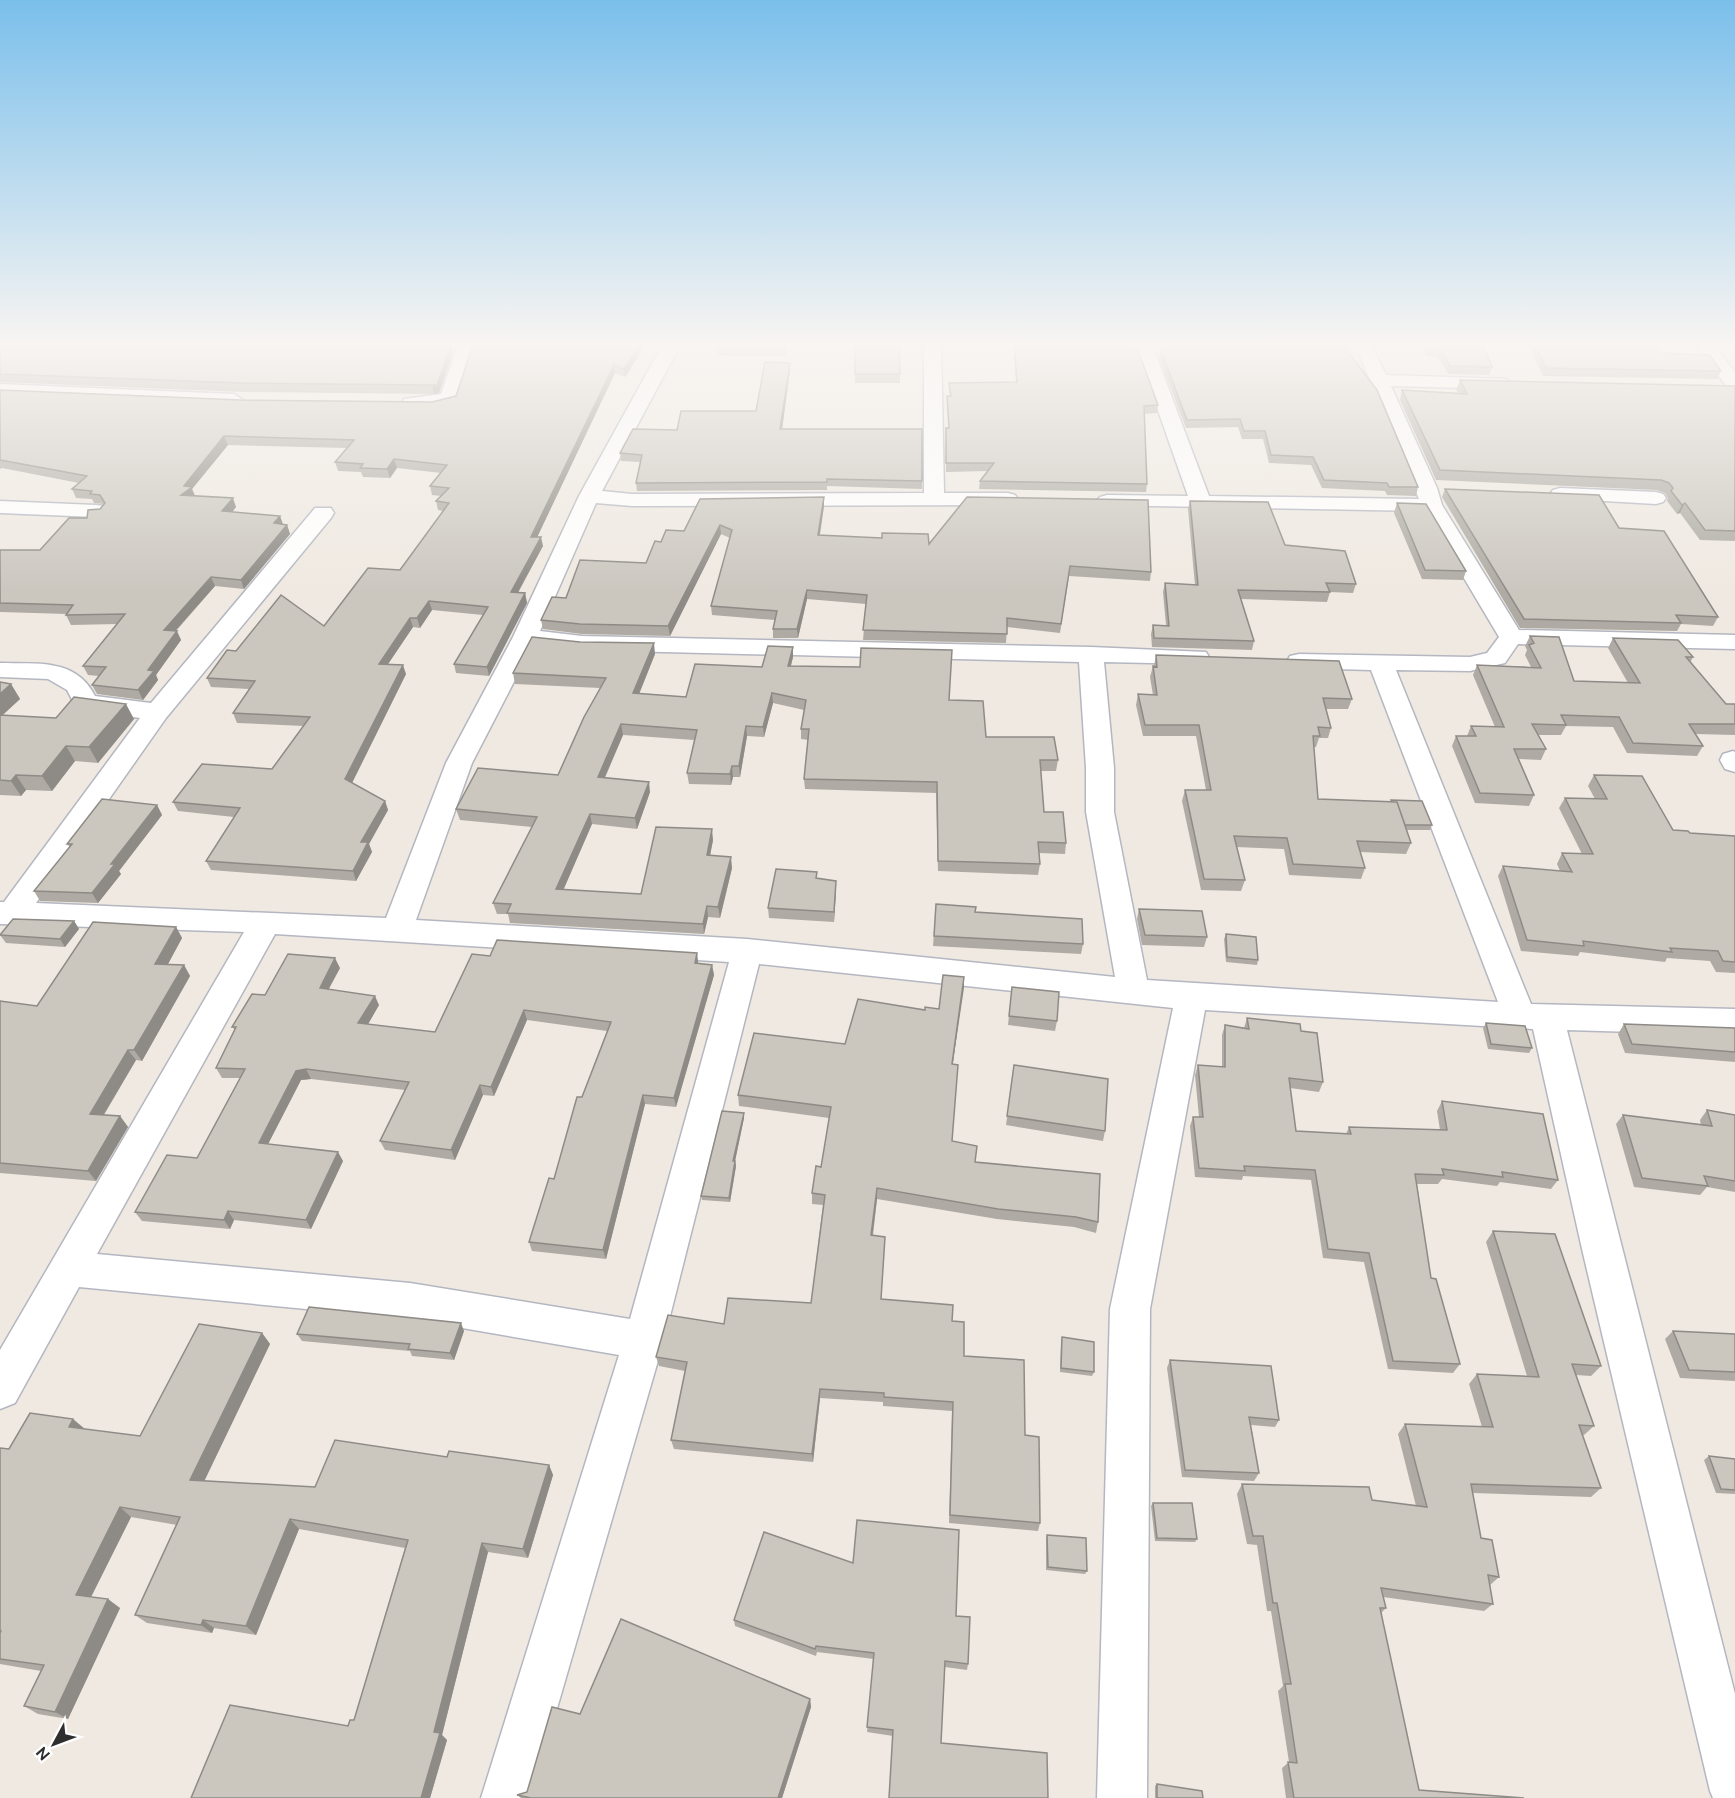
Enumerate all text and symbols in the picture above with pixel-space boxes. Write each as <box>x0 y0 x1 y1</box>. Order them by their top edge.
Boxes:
north arrow <box>24 1714 84 1774</box>
text: N <box>32 1743 53 1764</box>

